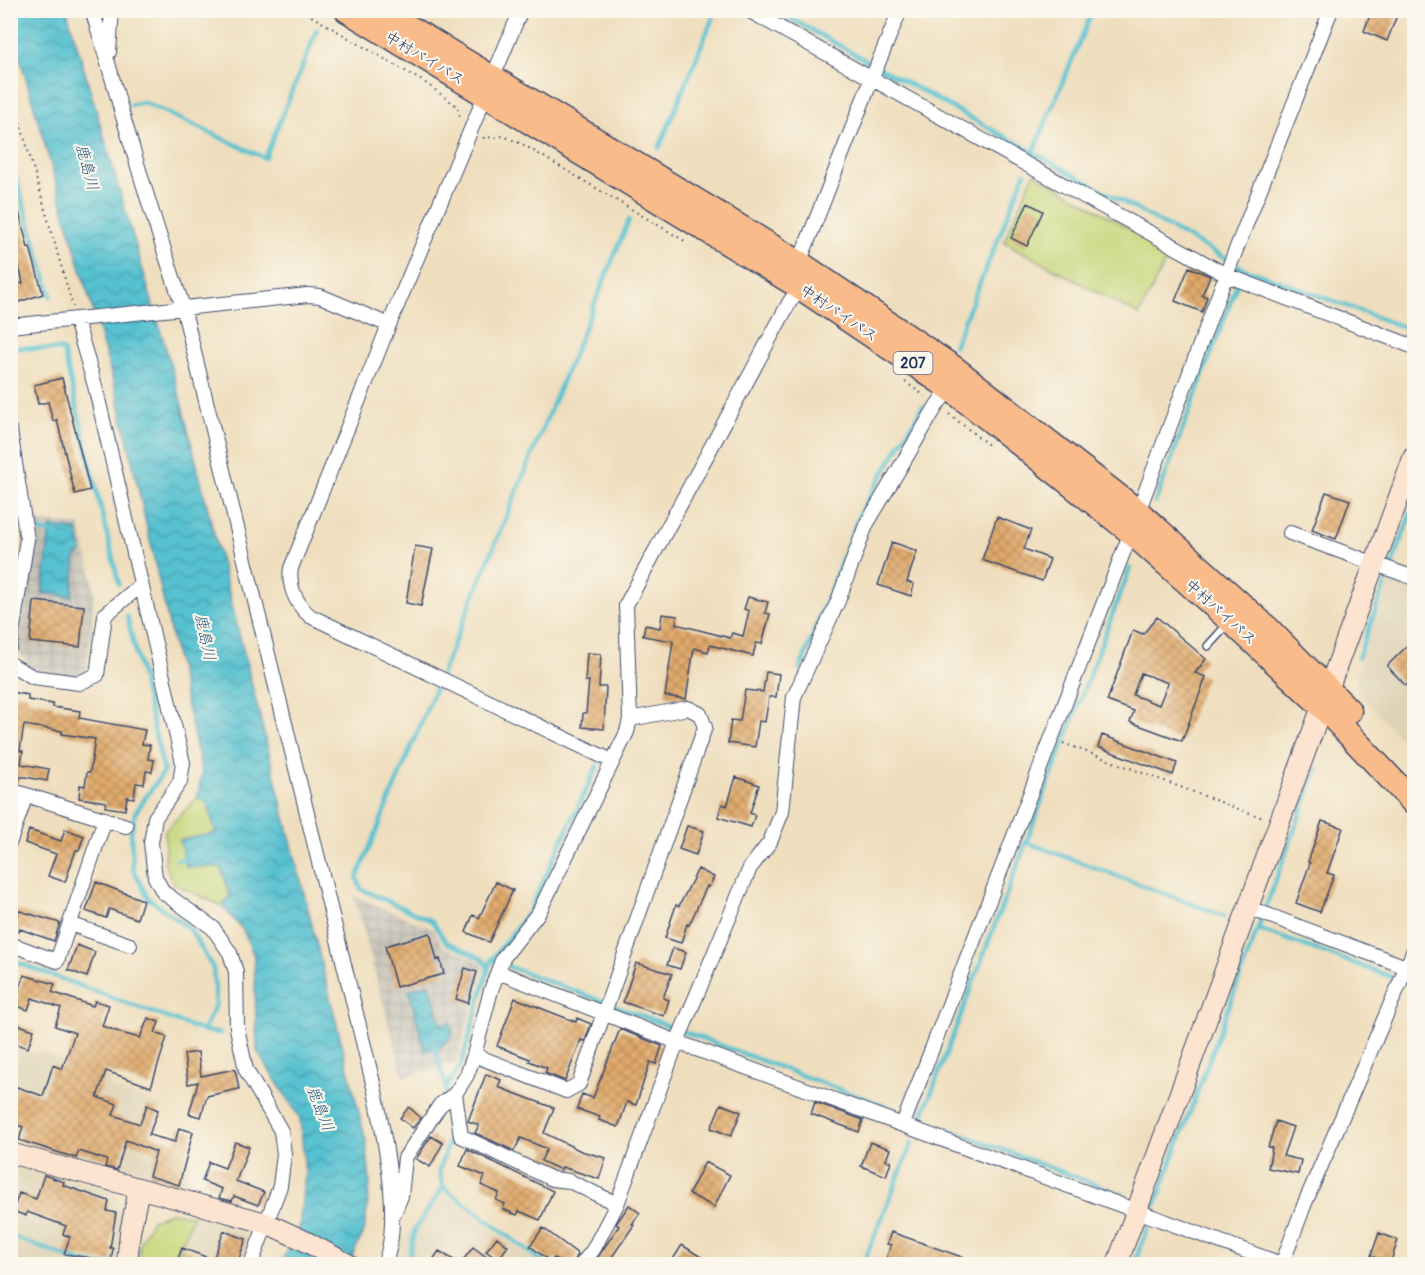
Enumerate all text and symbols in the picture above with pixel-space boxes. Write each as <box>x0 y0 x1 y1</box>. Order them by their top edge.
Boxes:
street label: 中村バイパス <box>381 27 468 90</box>
water label: 鹿島川 <box>71 141 103 193</box>
street label: 中村バイパス <box>796 280 881 346</box>
road number: 207 <box>894 352 932 374</box>
street label: 中村バイパス <box>1181 575 1260 649</box>
water label: 鹿島川 <box>190 612 220 663</box>
water label: 鹿島川 <box>302 1082 338 1134</box>

